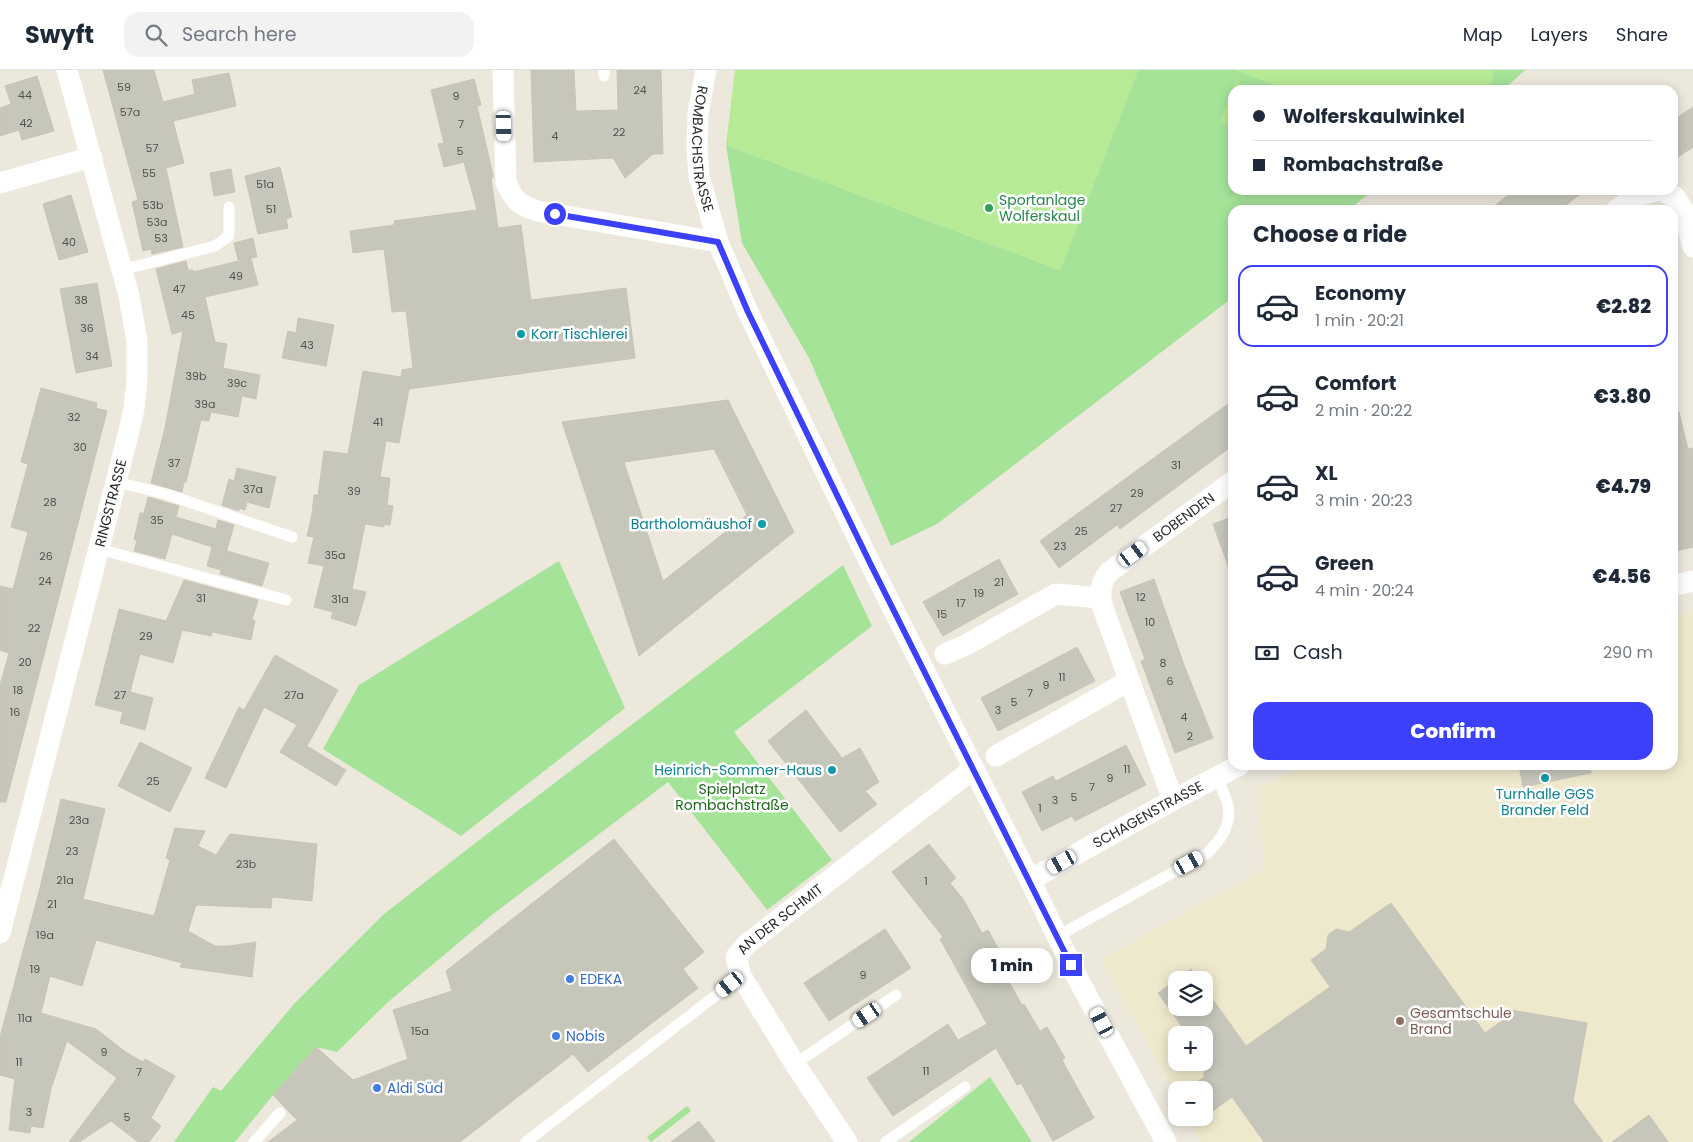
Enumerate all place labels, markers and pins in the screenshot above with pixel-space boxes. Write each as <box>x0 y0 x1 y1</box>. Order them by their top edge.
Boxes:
place label: Sportanlage Wolferskaul <box>999 190 1086 226</box>
marker: Sportanlage Wolferskaul <box>983 202 995 214</box>
place label: Korr Tischlerei <box>531 324 628 344</box>
marker: Korr Tischlerei <box>515 328 527 340</box>
place label: Bartholomäushof <box>631 514 752 534</box>
marker: Bartholomäushof <box>756 518 768 530</box>
place label: Heinrich-Sommer-Haus <box>654 760 822 780</box>
marker: Heinrich-Sommer-Haus <box>826 764 838 776</box>
marker: Turnhalle GGS Brander Feld <box>1539 772 1551 784</box>
place label: Turnhalle GGS Brander Feld <box>1496 784 1594 820</box>
place label: EDEKA <box>580 969 622 989</box>
marker: EDEKA <box>564 973 576 985</box>
place label: Gesamtschule Brand <box>1410 1003 1512 1039</box>
marker: Gesamtschule Brand <box>1394 1015 1406 1027</box>
place label: Nobis <box>566 1026 605 1046</box>
marker: Nobis <box>550 1030 562 1042</box>
place label: Aldi Süd <box>387 1078 443 1098</box>
marker: Aldi Süd <box>371 1082 383 1094</box>

